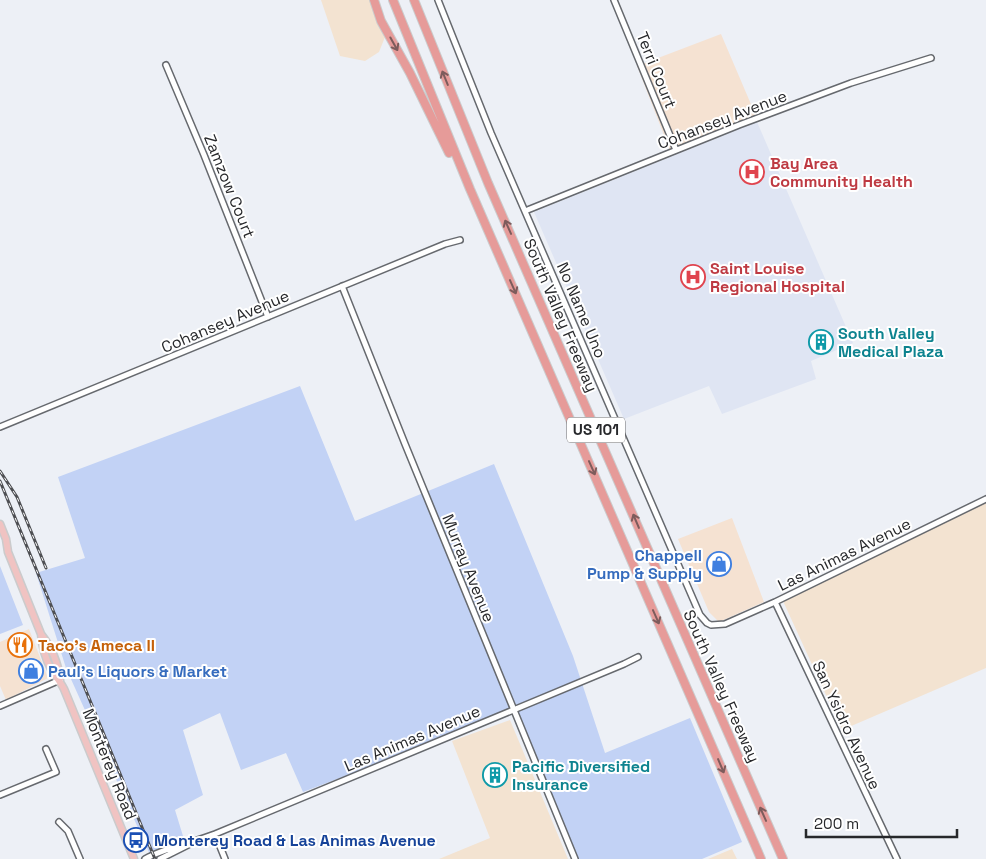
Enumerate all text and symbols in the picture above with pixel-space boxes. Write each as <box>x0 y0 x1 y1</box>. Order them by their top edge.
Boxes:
street label: Terri Court <box>632 29 681 112</box>
one-way arrow <box>390 36 399 51</box>
one-way arrow <box>439 71 449 86</box>
street label: Cohansey Avenue <box>654 85 790 154</box>
street label: Zamzow Court <box>199 131 260 241</box>
place label: Bay Area Community Health <box>770 153 913 192</box>
hospital icon: Bay Area Community Health <box>739 159 765 185</box>
one-way arrow <box>503 220 512 235</box>
street label: South Valley Freeway <box>519 235 602 395</box>
place label: Saint Louise Regional Hospital <box>710 258 845 297</box>
street label: No Name Uno <box>552 259 611 361</box>
hospital icon: Saint Louise Regional Hospital <box>680 264 706 290</box>
one-way arrow <box>508 279 518 294</box>
street label: Cohansey Avenue <box>158 285 292 358</box>
place label: South Valley Medical Plaza <box>838 323 943 362</box>
building icon: South Valley Medical Plaza <box>808 329 834 355</box>
road number: US 101 <box>567 418 625 442</box>
one-way arrow <box>587 460 597 475</box>
street label: Murray Avenue <box>437 511 500 625</box>
street label: Las Animas Avenue <box>774 513 914 596</box>
one-way arrow <box>630 514 640 529</box>
place label: Chappell Pump & Supply <box>587 545 702 584</box>
shop icon: Chappell Pump & Supply <box>706 551 732 577</box>
street label: South Valley Freeway <box>678 607 765 766</box>
one-way arrow <box>652 609 662 624</box>
restaurant icon: Taco's Ameca II <box>7 632 33 658</box>
place label: Taco's Ameca II <box>38 635 155 656</box>
street label: San Ysidro Avenue <box>807 657 886 793</box>
shop icon: Paul's Liquors & Market <box>18 658 44 684</box>
place label: Paul's Liquors & Market <box>48 661 227 682</box>
street label: Las Animas Avenue <box>341 700 483 777</box>
street label: Monterey Road <box>78 705 141 823</box>
place label: Pacific Diversified Insurance <box>512 756 650 795</box>
one-way arrow <box>718 759 727 774</box>
building icon: Pacific Diversified Insurance <box>482 762 508 788</box>
scale bar <box>806 806 957 838</box>
one-way arrow <box>758 807 768 822</box>
text: 200 m <box>814 814 859 833</box>
bus stop icon: Monterey Road & Las Animas Avenue <box>123 827 149 853</box>
place label: Monterey Road & Las Animas Avenue <box>154 830 436 851</box>

